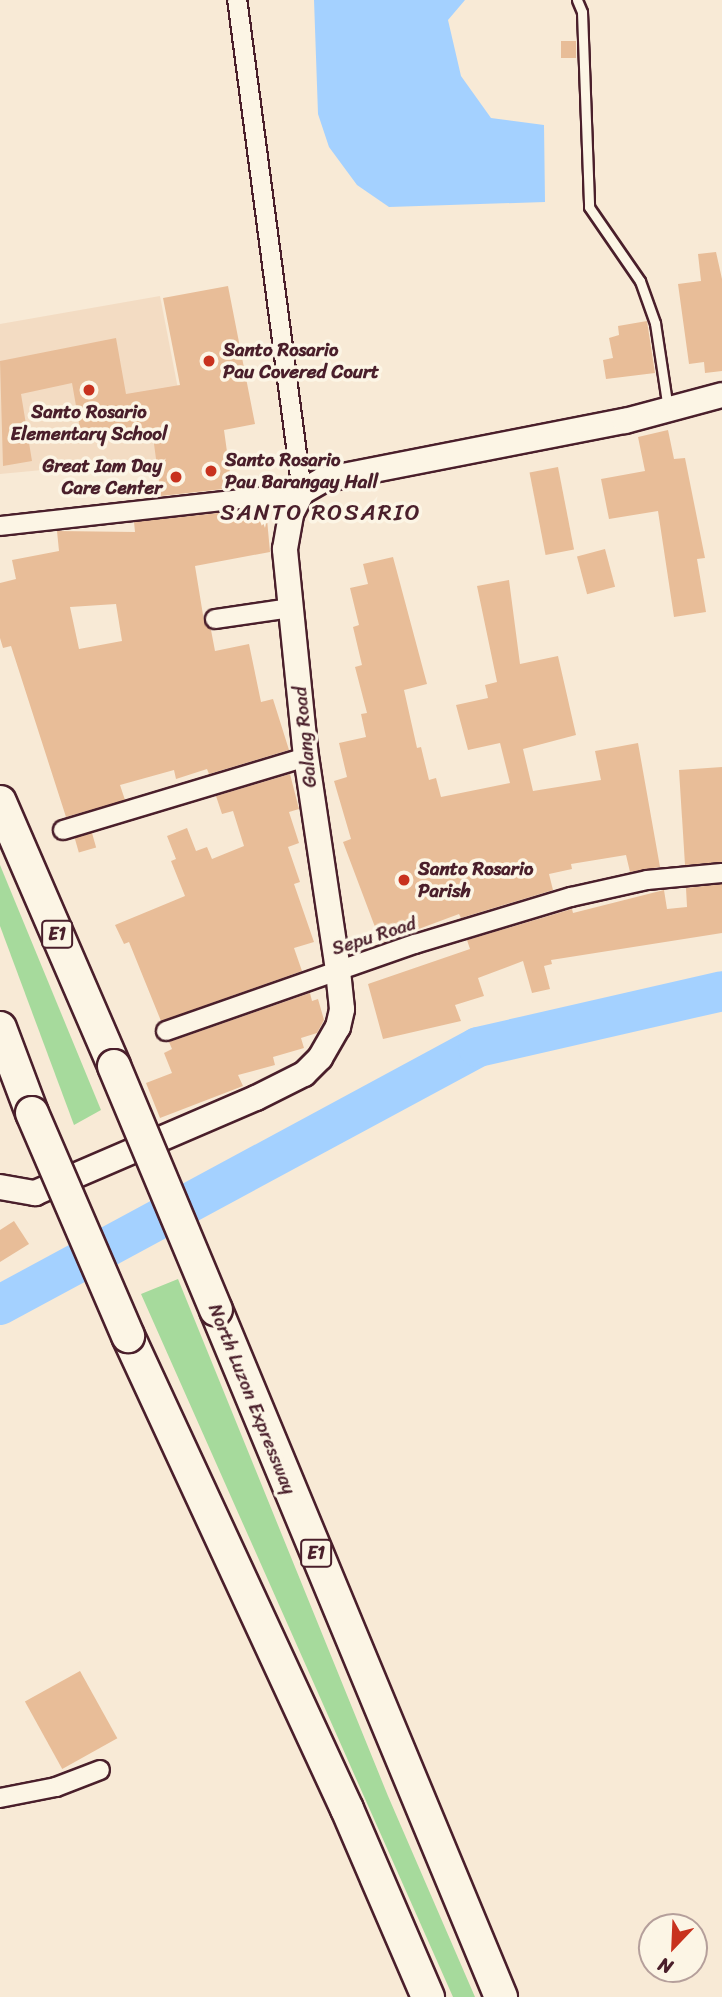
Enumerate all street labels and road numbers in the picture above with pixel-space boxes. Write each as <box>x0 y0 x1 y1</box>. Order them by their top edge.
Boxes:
street label: Galang Road <box>288 685 322 789</box>
street label: Sepu Road <box>329 912 419 960</box>
road number: E1 <box>40 919 74 948</box>
street label: North Luzon Expressway <box>203 1300 301 1498</box>
road number: E1 <box>298 1538 334 1568</box>

